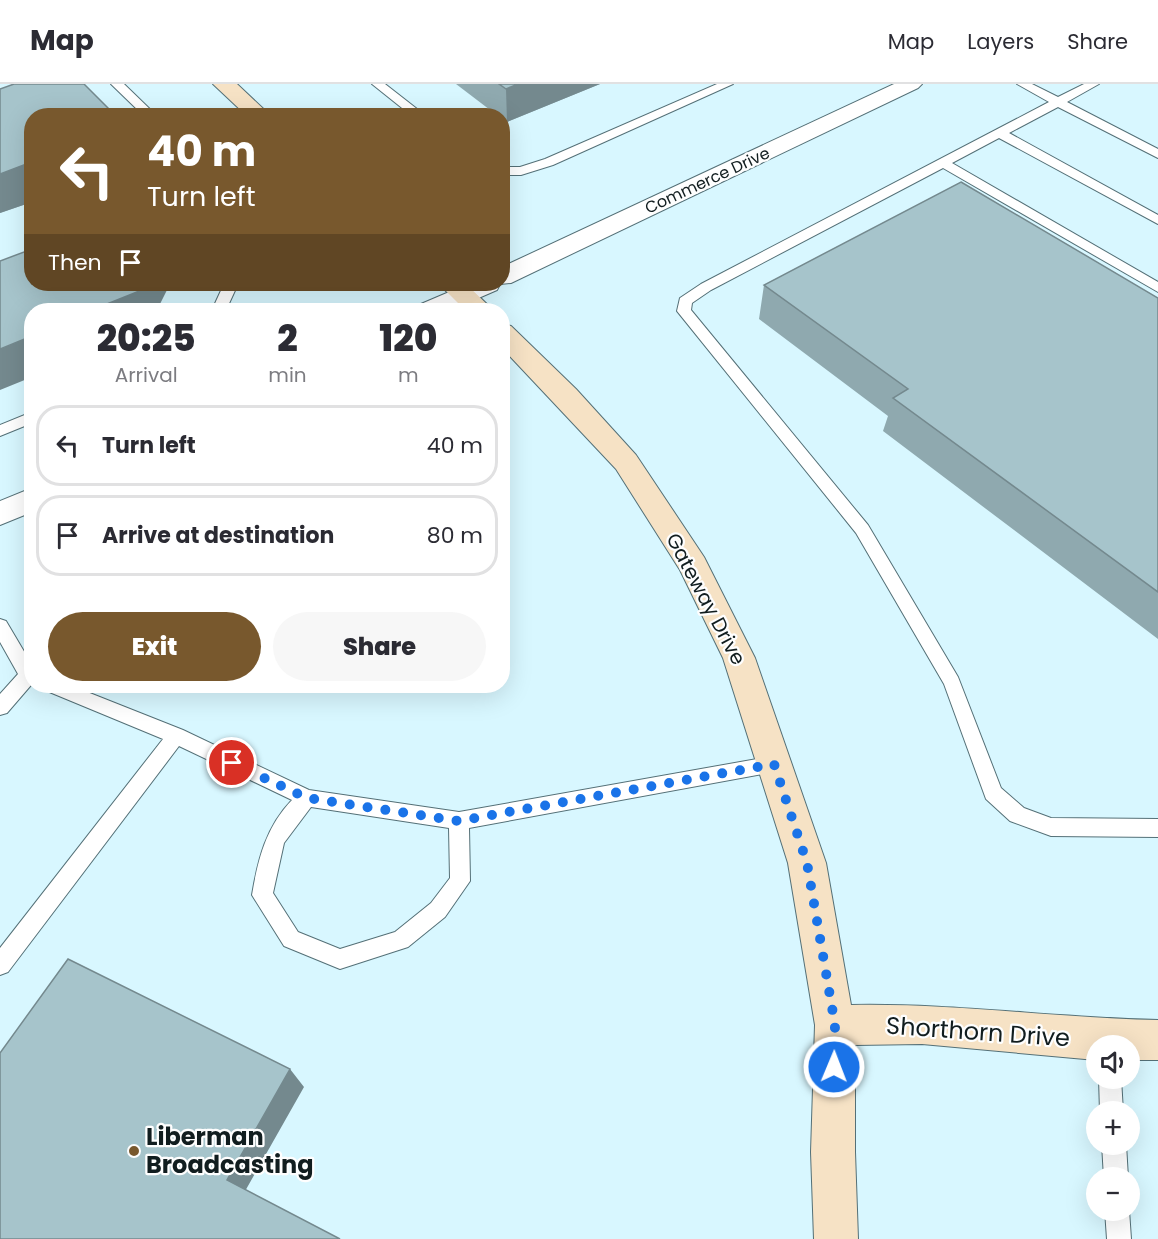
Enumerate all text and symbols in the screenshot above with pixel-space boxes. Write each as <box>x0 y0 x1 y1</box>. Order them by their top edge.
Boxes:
text: Map <box>30 21 94 60</box>
text: Map <box>888 27 934 56</box>
text: Layers <box>967 27 1034 56</box>
text: Share <box>1067 27 1128 56</box>
text: 40 m <box>147 122 256 181</box>
icon: left <box>48 132 126 210</box>
street label: Commerce Drive <box>641 141 774 220</box>
text: Turn left <box>147 178 256 215</box>
icon: arrive <box>114 246 147 279</box>
text: Then <box>48 247 102 278</box>
text: 20:25 <box>97 313 196 364</box>
text: 2 <box>277 313 298 364</box>
text: 120 <box>379 313 437 364</box>
text: Arrival <box>115 361 178 389</box>
text: min <box>268 361 307 389</box>
text: m <box>398 361 419 389</box>
icon: left <box>51 429 84 462</box>
text: Turn left <box>102 430 196 461</box>
text: 40 m <box>427 430 483 461</box>
icon: arrive <box>51 519 84 552</box>
text: Arrive at destination <box>102 520 334 551</box>
text: 80 m <box>427 520 483 551</box>
street label: Gateway Drive <box>660 528 752 670</box>
button: Exit <box>48 612 261 681</box>
button: Share <box>273 612 486 681</box>
pin <box>206 737 257 788</box>
icon: arrive <box>215 746 248 779</box>
street label: Shorthorn Drive <box>885 1009 1071 1054</box>
position arrow <box>802 1035 866 1099</box>
map controls <box>1086 1035 1140 1221</box>
button: sound <box>1086 1035 1140 1089</box>
button: + <box>1086 1101 1140 1155</box>
place label: Liberman Broadcasting <box>146 1120 313 1181</box>
marker: Liberman Broadcasting <box>127 1144 141 1158</box>
button: − <box>1086 1167 1140 1221</box>

